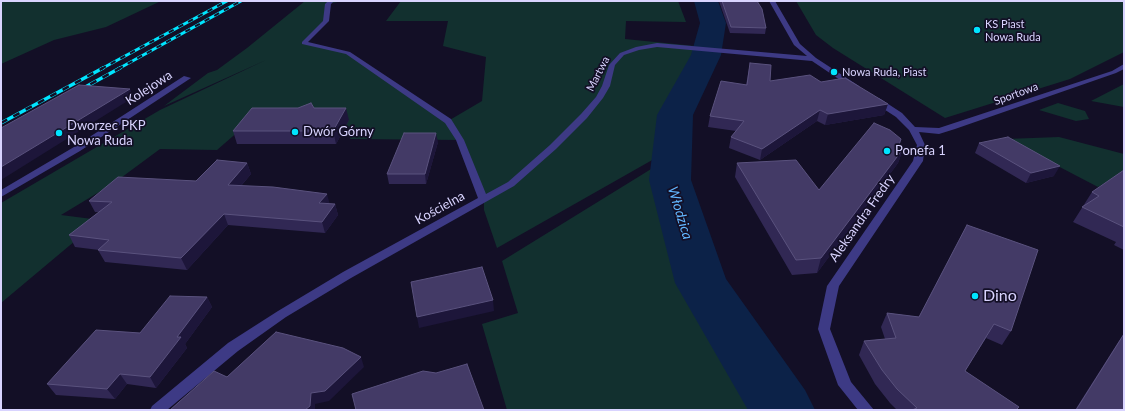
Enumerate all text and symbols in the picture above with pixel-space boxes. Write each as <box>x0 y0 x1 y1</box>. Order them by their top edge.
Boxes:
place label: KS Piast Nowa Ruda <box>985 17 1041 43</box>
marker: KS Piast Nowa Ruda <box>972 25 982 35</box>
street label: Martwa <box>584 54 612 94</box>
place label: Nowa Ruda, Piast <box>842 65 926 79</box>
street label: Kolejowa <box>123 67 175 109</box>
marker: Nowa Ruda, Piast <box>829 67 839 77</box>
street label: Sportowa <box>992 80 1040 108</box>
place label: Dworzec PKP Nowa Ruda <box>67 118 145 149</box>
place label: Dwór Górny <box>303 124 374 140</box>
marker: Dwór Górny <box>290 127 300 137</box>
marker: Dworzec PKP Nowa Ruda <box>54 128 64 138</box>
place label: Ponefa 1 <box>895 143 946 159</box>
marker: Ponefa 1 <box>882 146 892 156</box>
street label: Aleksandra Fredry <box>826 171 898 265</box>
water label: Włodzica <box>664 184 696 242</box>
street label: Kościelna <box>413 188 467 228</box>
place label: Dino <box>983 286 1017 306</box>
marker: Dino <box>970 291 980 301</box>

